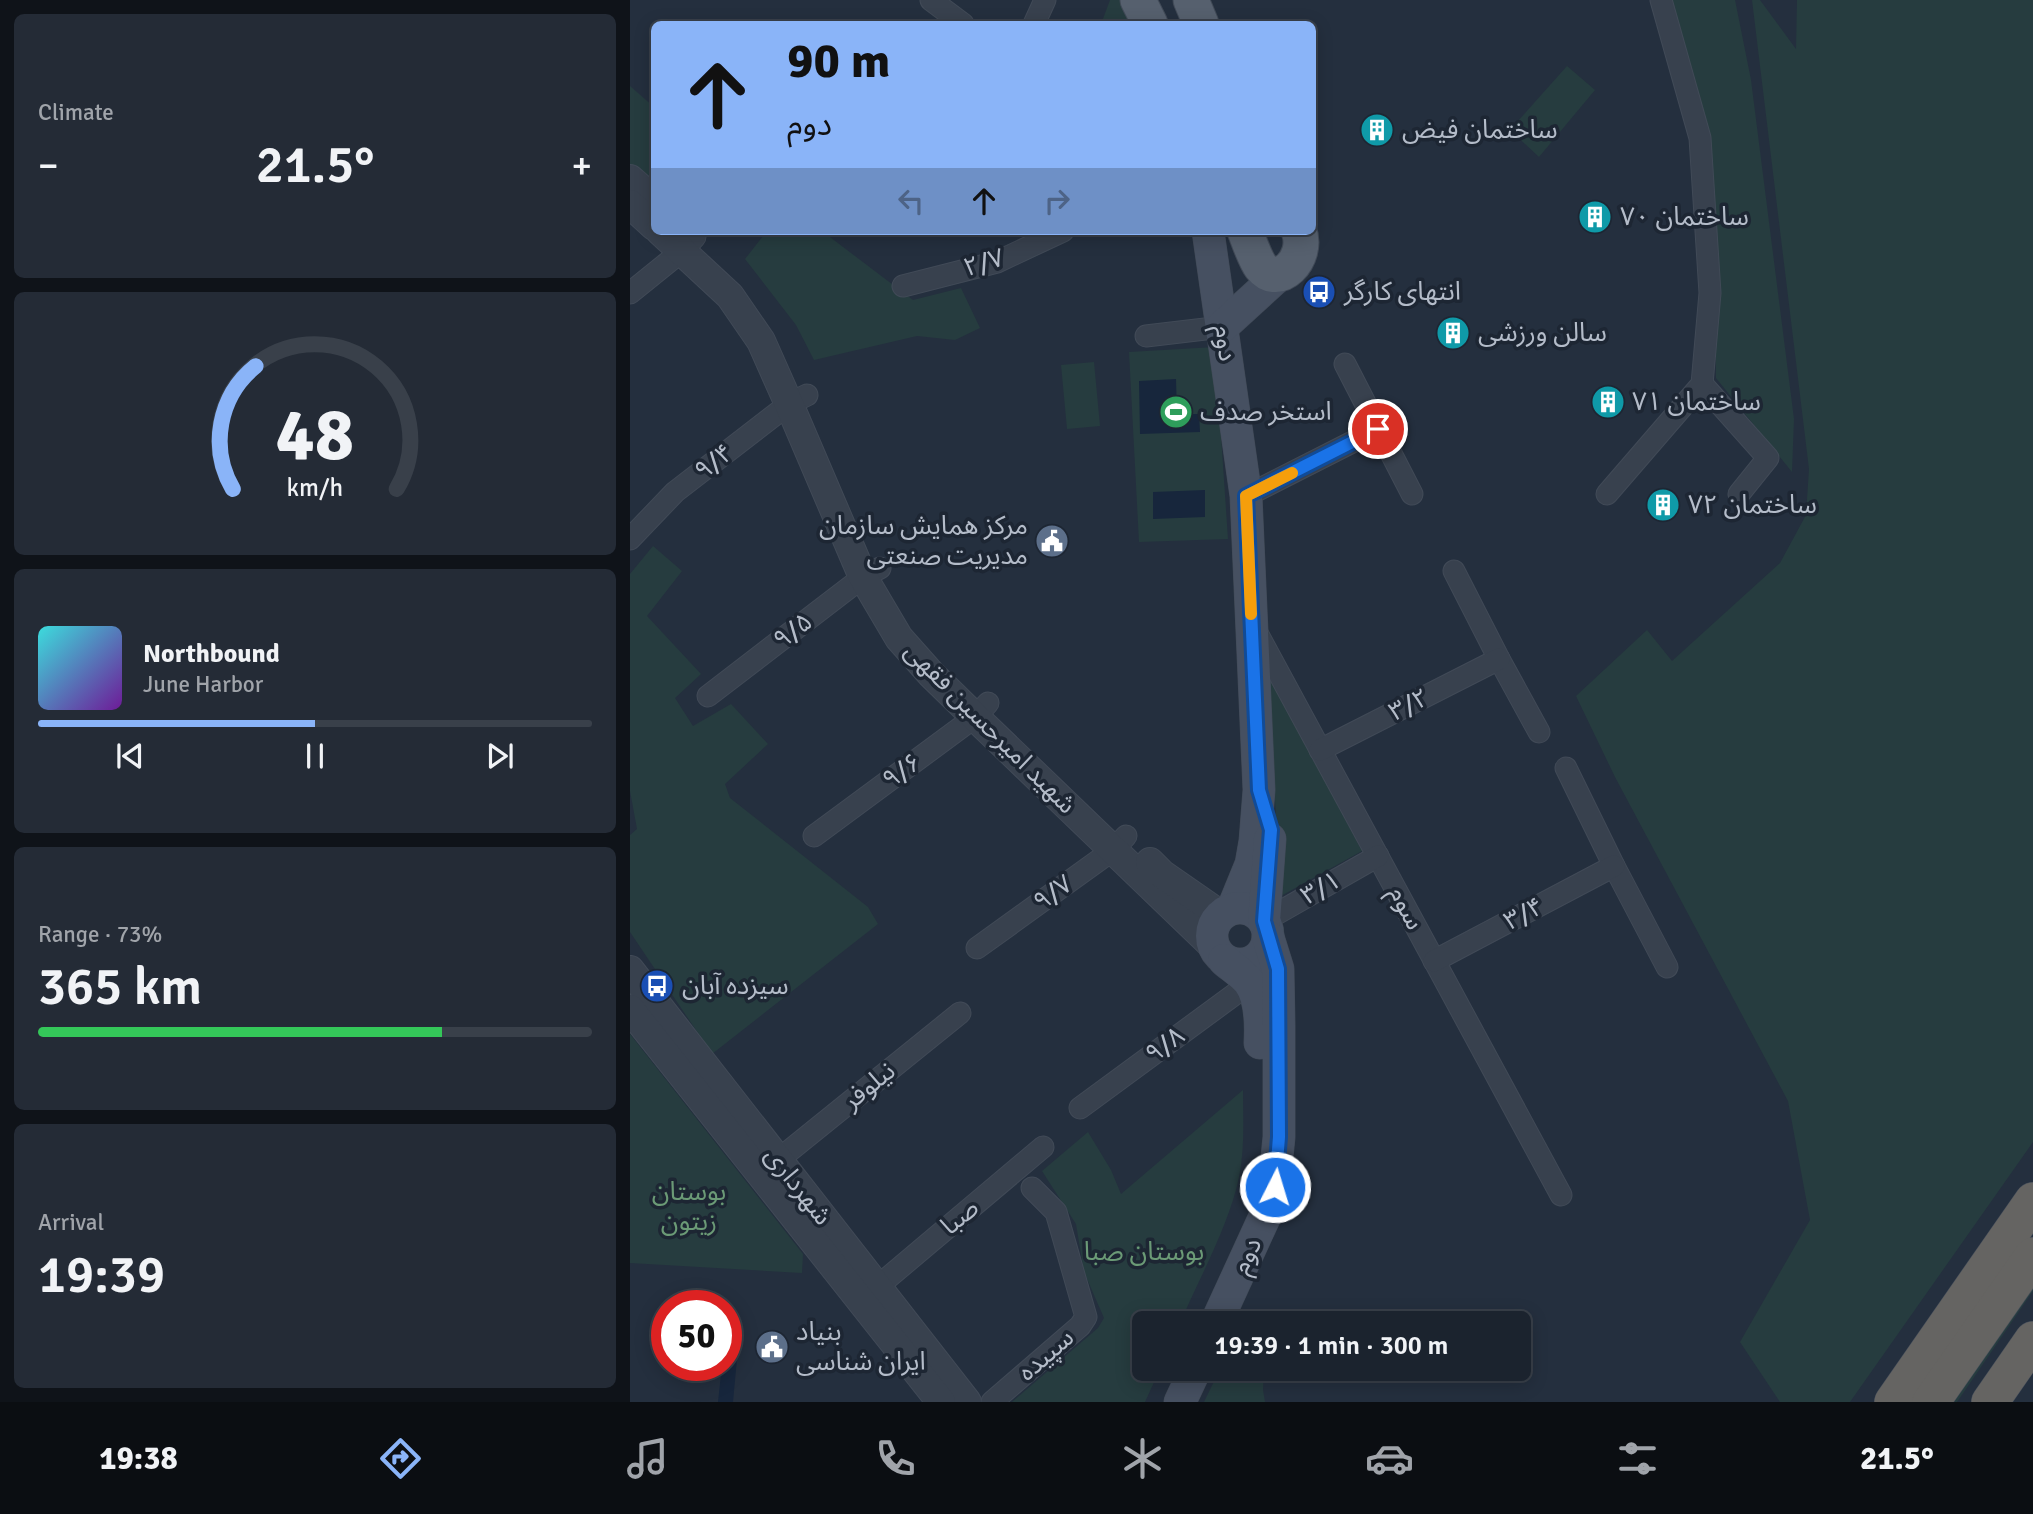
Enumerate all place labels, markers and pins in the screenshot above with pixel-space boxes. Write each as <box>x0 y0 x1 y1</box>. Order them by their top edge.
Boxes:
building icon: ساختمان فیض <box>1358 111 1396 149</box>
place label: ساختمان فیض <box>1402 114 1558 146</box>
building icon: ساختمان ۷۰ <box>1576 198 1614 236</box>
place label: ساختمان ۷۰ <box>1620 201 1749 233</box>
bus stop icon: انتهای کارگر <box>1300 273 1338 311</box>
place label: انتهای کارگر <box>1343 276 1461 308</box>
building icon: سالن ورزشی <box>1434 314 1472 352</box>
place label: سالن ورزشی <box>1478 317 1607 349</box>
building icon: ساختمان ۷۱ <box>1589 383 1627 421</box>
place label: ساختمان ۷۱ <box>1632 386 1761 418</box>
sports icon: استخر صدف <box>1157 393 1195 431</box>
place label: استخر صدف <box>1200 396 1332 428</box>
pin <box>1348 399 1408 459</box>
building icon: ساختمان ۷۲ <box>1644 486 1682 524</box>
place label: ساختمان ۷۲ <box>1688 489 1817 521</box>
place label: مرکز همایش سازمان مدیریت صنعتی <box>819 510 1028 572</box>
public building icon: مرکز همایش سازمان مدیریت صنعتی <box>1033 522 1071 560</box>
bus stop icon: سیزده آبان <box>638 967 676 1005</box>
place label: سیزده آبان <box>682 970 789 1002</box>
place label: بنیاد ایران شناسی <box>796 1316 926 1378</box>
public building icon: بنیاد ایران شناسی <box>753 1328 791 1366</box>

